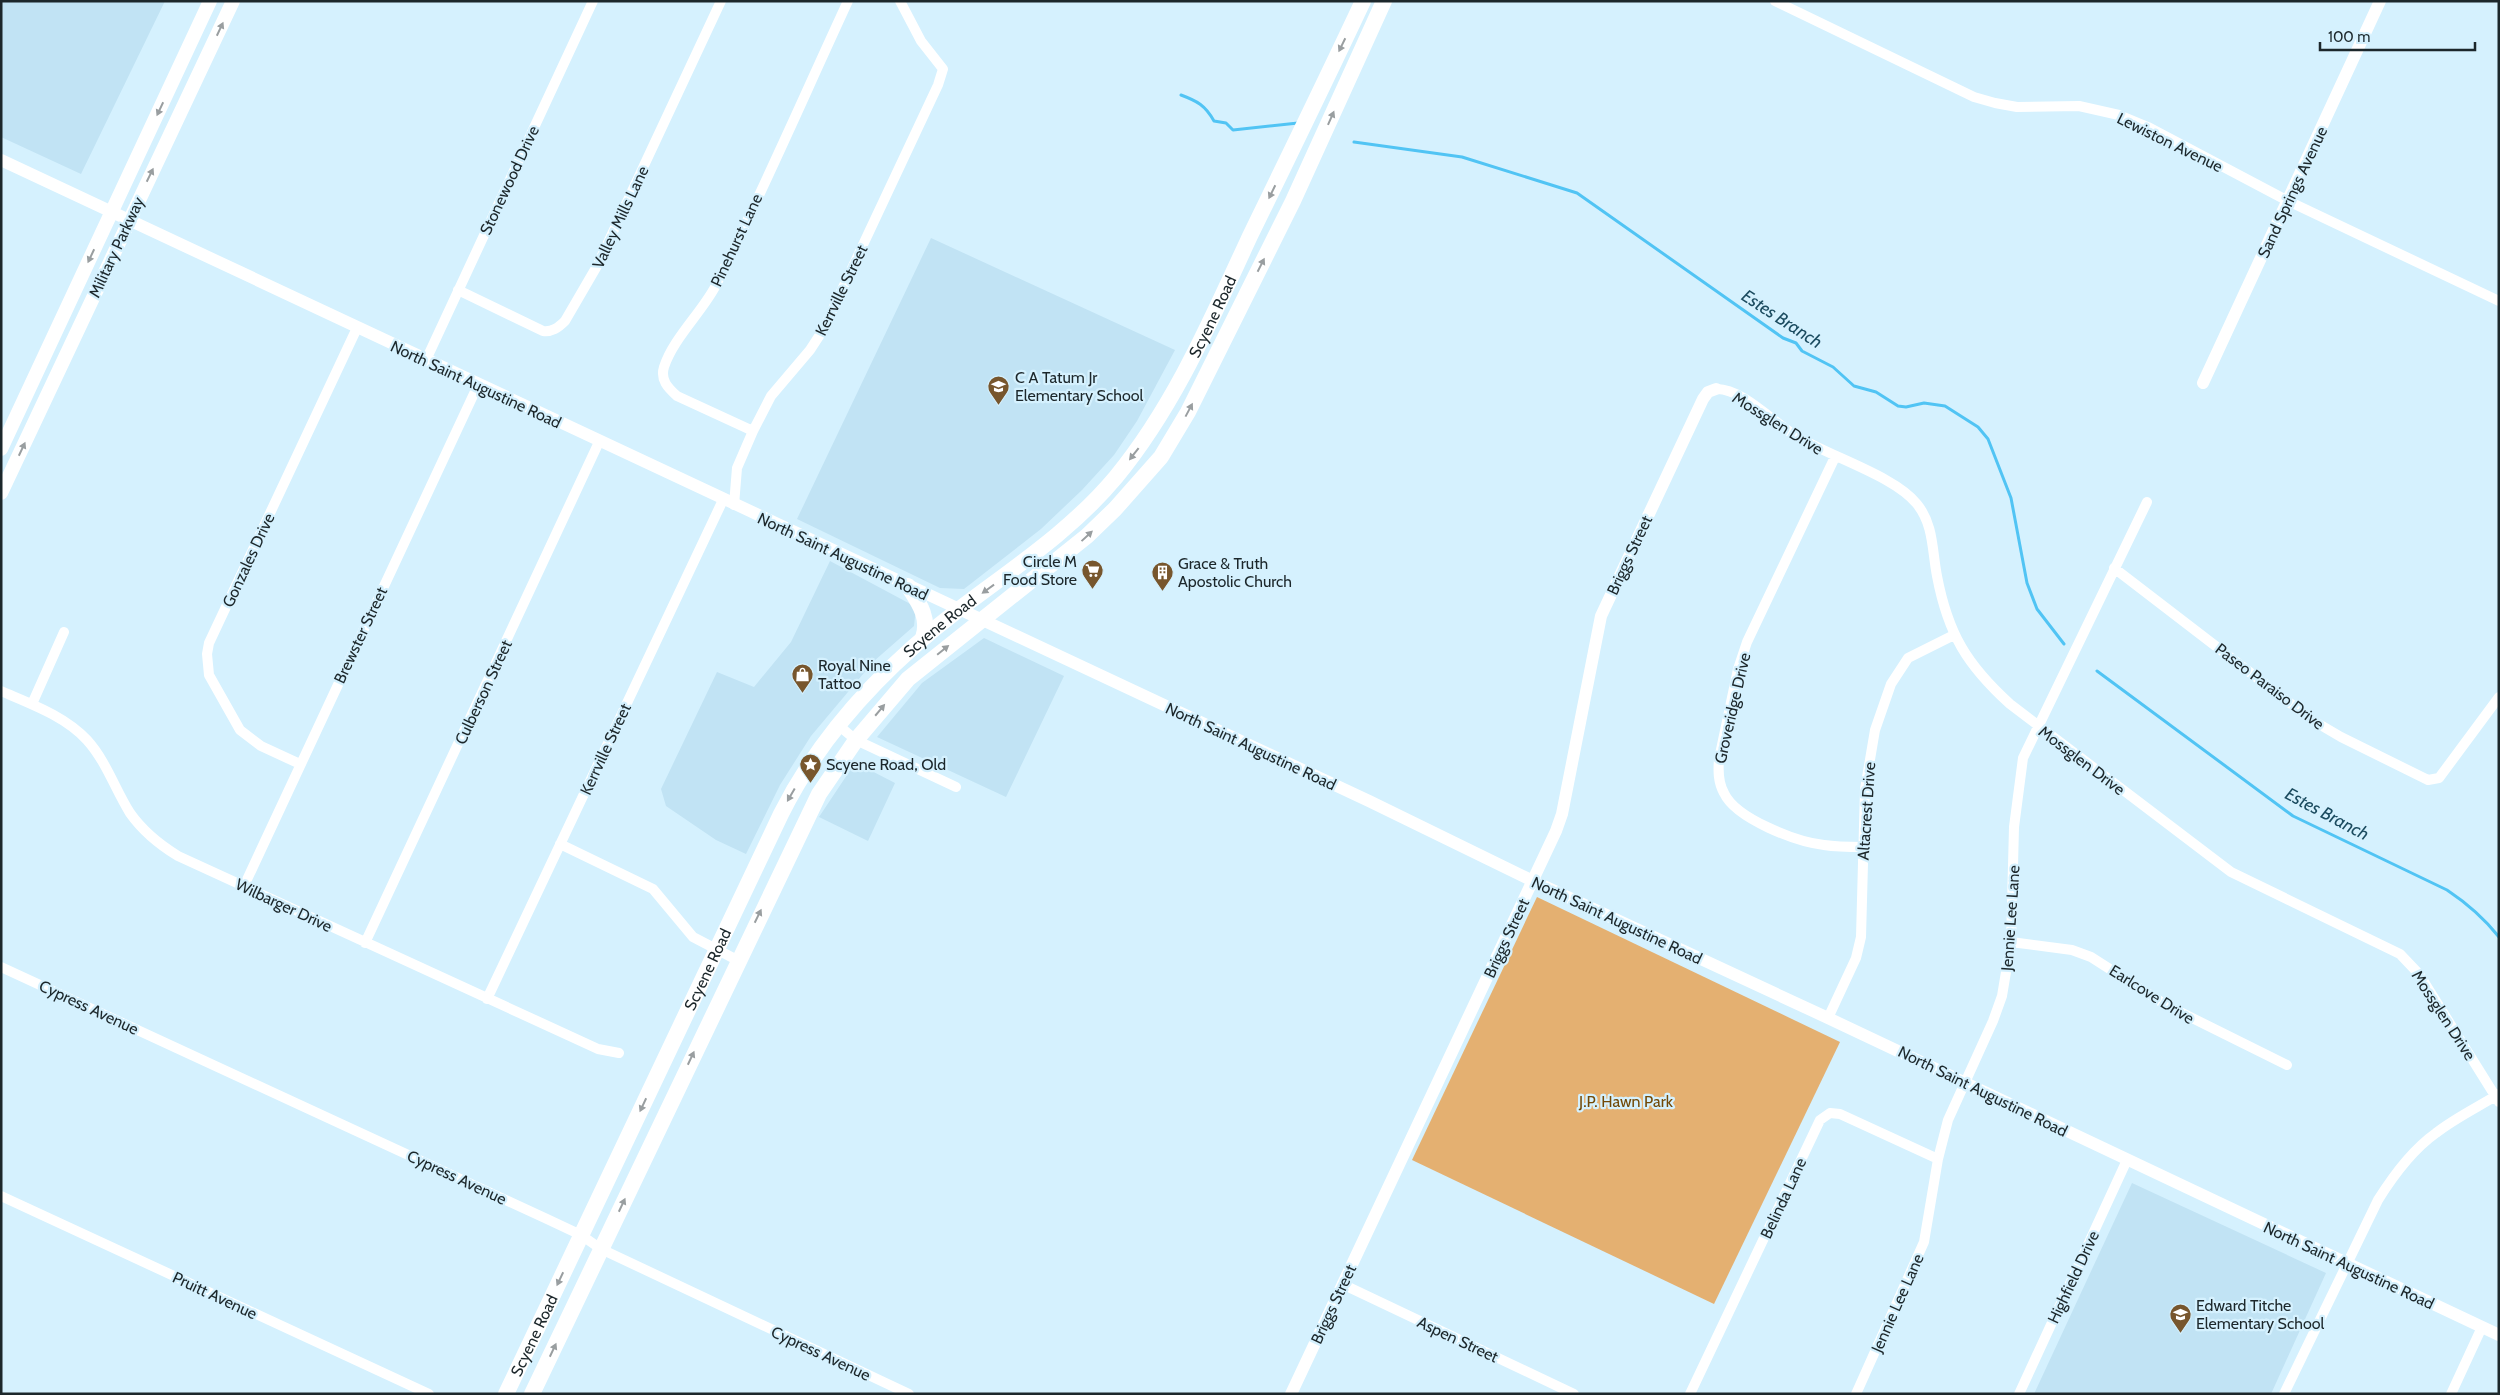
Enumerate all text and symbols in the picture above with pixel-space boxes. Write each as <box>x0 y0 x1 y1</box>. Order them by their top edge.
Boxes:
scale bar <box>2320 20 2475 52</box>
one-way arrow <box>216 21 225 36</box>
text: 100 m <box>2328 28 2370 46</box>
one-way arrow <box>1338 38 1346 52</box>
one-way arrow <box>156 102 164 116</box>
street label: Lewiston Avenue <box>2114 109 2226 176</box>
one-way arrow <box>1327 111 1335 125</box>
street label: Stonewood Drive <box>476 123 543 238</box>
street label: Sand Springs Avenue <box>2254 123 2331 261</box>
street label: Valley Mills Lane <box>588 163 652 271</box>
one-way arrow <box>146 168 154 182</box>
one-way arrow <box>1268 185 1276 199</box>
street label: Pinehurst Lane <box>707 191 766 290</box>
street label: Military Parkway <box>85 194 148 301</box>
street label: Kerrville Street <box>811 241 872 339</box>
one-way arrow <box>87 249 95 263</box>
one-way arrow <box>1258 258 1266 272</box>
street label: Scyene Road <box>1185 273 1240 361</box>
water label: Estes Branch <box>1738 285 1826 353</box>
street label: North Saint Augustine Road <box>387 337 564 432</box>
place label: C A Tatum Jr Elementary School <box>1015 368 1143 405</box>
school or university icon: C A Tatum Jr Elementary School <box>987 374 1011 405</box>
street label: Mossglen Drive <box>1729 388 1827 459</box>
one-way arrow <box>1185 403 1193 417</box>
one-way arrow <box>18 442 26 456</box>
one-way arrow <box>1129 447 1139 461</box>
street label: North Saint Augustine Road <box>754 509 931 604</box>
street label: Gonzales Drive <box>218 510 279 610</box>
street label: Briggs Street <box>1603 512 1656 598</box>
one-way arrow <box>1081 530 1093 542</box>
place label: Circle M Food Store <box>1003 552 1077 589</box>
place label: Grace & Truth Apostolic Church <box>1178 554 1292 591</box>
supermarket icon: Circle M Food Store <box>1081 558 1105 589</box>
building icon: Grace & Truth Apostolic Church <box>1150 560 1174 591</box>
street label: Brewster Street <box>330 584 391 686</box>
one-way arrow <box>981 584 995 594</box>
street label: Scyene Road <box>899 591 980 661</box>
street label: Culberson Street <box>451 636 516 747</box>
street label: Paseo Paraiso Drive <box>2212 639 2328 734</box>
one-way arrow <box>936 645 949 656</box>
street label: Groveridge Drive <box>1711 651 1754 765</box>
place label: Royal Nine Tattoo <box>818 656 891 693</box>
shop icon: Royal Nine Tattoo <box>790 662 814 693</box>
street label: North Saint Augustine Road <box>1162 699 1339 794</box>
street label: Kerrville Street <box>576 700 635 798</box>
one-way arrow <box>875 704 886 717</box>
street label: Mossglen Drive <box>2035 722 2129 799</box>
place icon: Scyene Road, Old <box>798 752 822 783</box>
place label: Scyene Road, Old <box>826 755 946 774</box>
street label: Altacrest Drive <box>1854 761 1879 861</box>
water label: Estes Branch <box>2281 783 2373 845</box>
one-way arrow <box>787 788 796 802</box>
street label: Jennie Lee Lane <box>1997 865 2024 972</box>
street label: North Saint Augustine Road <box>1528 873 1705 968</box>
street label: Wilbarger Drive <box>232 875 335 936</box>
street label: Briggs Street <box>1480 895 1533 981</box>
one-way arrow <box>754 909 763 924</box>
street label: Scyene Road <box>680 926 735 1013</box>
street label: Earlcove Drive <box>2106 961 2198 1028</box>
street label: Mossglen Drive <box>2408 967 2480 1064</box>
street label: Cypress Avenue <box>36 976 141 1039</box>
street label: North Saint Augustine Road <box>1895 1042 2071 1141</box>
one-way arrow <box>687 1051 695 1065</box>
park label: J.P. Hawn Park <box>1578 1092 1674 1111</box>
one-way arrow <box>639 1098 647 1112</box>
street label: Cypress Avenue <box>404 1146 509 1209</box>
street label: Belinda Lane <box>1756 1155 1810 1242</box>
one-way arrow <box>618 1198 626 1212</box>
street label: North Saint Augustine Road <box>2260 1218 2437 1313</box>
street label: Highfield Drive <box>2044 1228 2103 1327</box>
street label: Jennie Lee Lane <box>1867 1251 1928 1356</box>
street label: Briggs Street <box>1307 1261 1360 1347</box>
street label: Pruitt Avenue <box>170 1268 260 1323</box>
one-way arrow <box>556 1272 564 1287</box>
street label: Scyene Road <box>507 1292 562 1379</box>
place label: Edward Titche Elementary School <box>2196 1296 2324 1333</box>
school or university icon: Edward Titche Elementary School <box>2168 1302 2192 1333</box>
street label: Aspen Street <box>1414 1312 1502 1367</box>
street label: Cypress Avenue <box>768 1322 873 1385</box>
one-way arrow <box>549 1343 557 1357</box>

